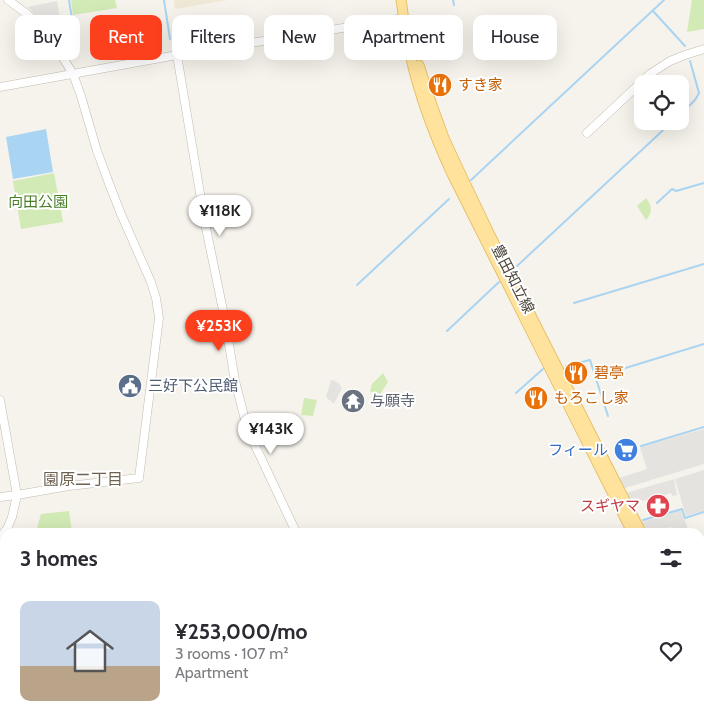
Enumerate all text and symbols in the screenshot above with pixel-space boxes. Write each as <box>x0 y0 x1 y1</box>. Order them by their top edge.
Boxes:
chip: Buy <box>15 15 80 60</box>
chip: Rent <box>90 15 162 60</box>
chip: Filters <box>172 15 254 60</box>
chip: New <box>264 15 334 60</box>
chip: Apartment <box>344 15 463 60</box>
chip: House <box>473 15 557 60</box>
restaurant icon: すき家 <box>427 72 453 98</box>
map controls <box>634 75 689 130</box>
button: locate <box>634 75 689 130</box>
place label: すき家 <box>458 76 503 94</box>
park label: 向田公園 <box>8 193 68 211</box>
pin: ¥118K <box>185 194 255 237</box>
text: ¥118K <box>199 201 241 220</box>
street label: 豊田知立線 <box>488 241 538 317</box>
pin: ¥253K <box>184 310 254 352</box>
text: ¥253K <box>196 316 242 335</box>
restaurant icon: 碧亭 <box>563 360 589 386</box>
place label: 碧亭 <box>594 364 624 382</box>
public building icon: 三好下公民館 <box>117 373 143 399</box>
place label: 三好下公民館 <box>148 377 238 395</box>
restaurant icon: もろこし家 <box>523 385 549 411</box>
temple icon: 与願寺 <box>340 388 366 414</box>
place label: もろこし家 <box>554 389 629 407</box>
place label: 与願寺 <box>370 392 415 410</box>
pin: ¥143K <box>236 412 306 455</box>
text: ¥143K <box>249 419 293 438</box>
supermarket icon: フィール <box>613 437 639 463</box>
place label: フィール <box>548 441 608 459</box>
district label: 園原二丁目 <box>43 470 123 489</box>
pharmacy icon: スギヤマ <box>645 493 671 519</box>
place label: スギヤマ <box>580 497 640 515</box>
icon: filters <box>657 544 685 572</box>
text: 3 homes <box>20 546 98 571</box>
text: ¥253,000/mo <box>175 619 308 644</box>
icon: home <box>60 621 120 681</box>
icon: heart <box>657 637 685 665</box>
text: 3 rooms · 107 m² <box>175 644 289 663</box>
text: Apartment <box>175 663 248 682</box>

